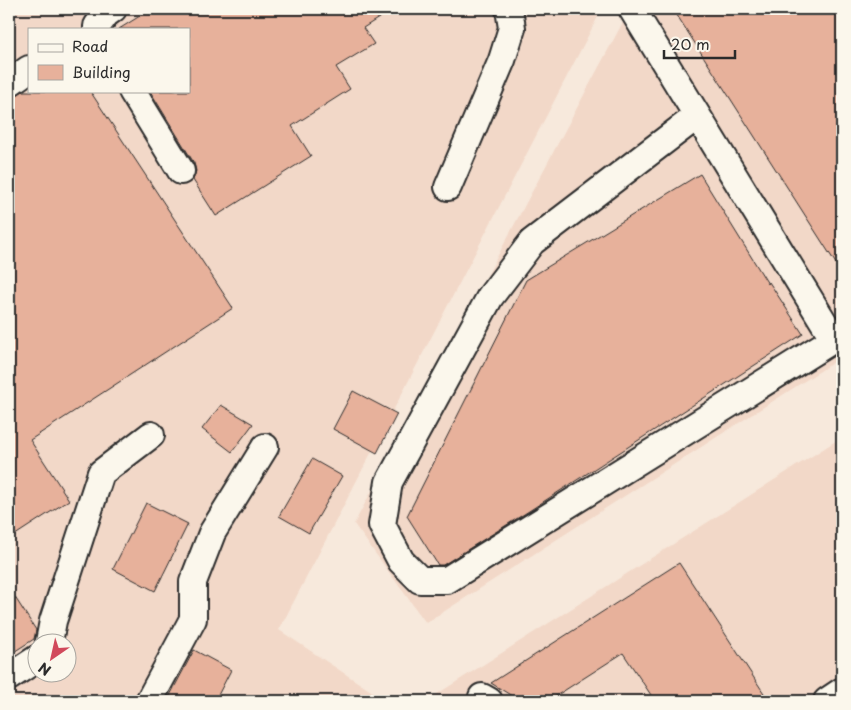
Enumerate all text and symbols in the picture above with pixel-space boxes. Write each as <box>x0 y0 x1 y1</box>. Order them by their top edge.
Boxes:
legend <box>28 28 190 92</box>
scale bar <box>664 28 735 60</box>
text: 20 m <box>671 32 710 55</box>
text: Road <box>72 34 108 57</box>
text: Building <box>72 60 131 83</box>
north arrow <box>28 632 78 682</box>
text: N <box>34 657 55 681</box>

